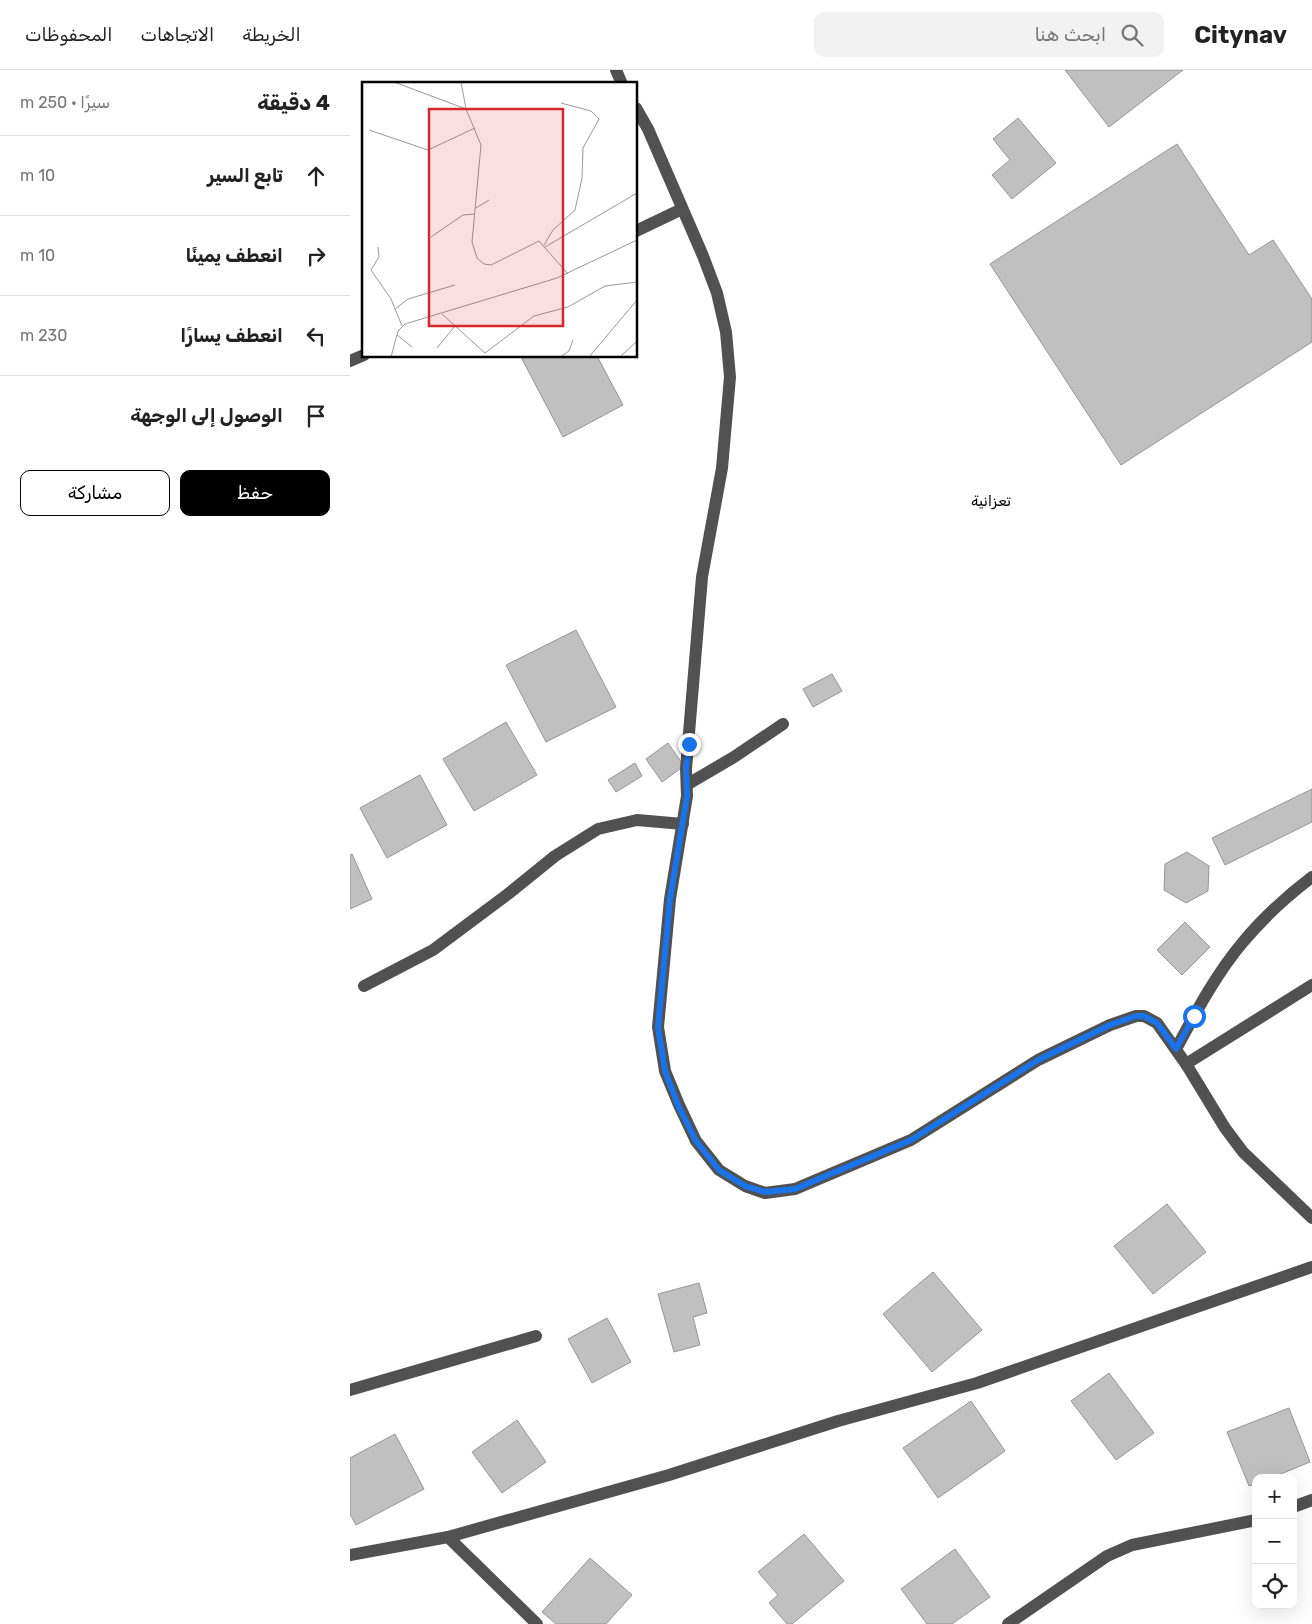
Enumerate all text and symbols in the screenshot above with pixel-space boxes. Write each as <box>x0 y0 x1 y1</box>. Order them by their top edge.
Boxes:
search box <box>814 12 1164 57</box>
icon: search <box>1118 21 1146 49</box>
text: Citynav <box>1194 21 1287 49</box>
text: ابحث هنا <box>1035 23 1106 46</box>
text: المحفوظات <box>25 24 112 46</box>
text: الاتجاهات <box>140 24 214 46</box>
text: الخريطة <box>242 24 301 46</box>
inset map <box>362 82 638 358</box>
text: 4 دقيقة <box>257 90 330 115</box>
text: سيرًا · 250 m <box>20 93 110 112</box>
icon: ahead <box>302 162 330 190</box>
text: تابع السير <box>207 164 283 187</box>
text: 10 m <box>20 166 55 185</box>
icon: right <box>302 242 330 270</box>
text: انعطف يمينًا <box>186 244 283 267</box>
text: 10 m <box>20 246 55 265</box>
icon: left <box>302 322 330 350</box>
text: انعطف يسارًا <box>180 324 283 347</box>
text: 230 m <box>20 326 67 345</box>
icon: arrive <box>302 402 330 430</box>
text: الوصول إلى الوجهة <box>130 404 283 427</box>
button: مشاركة <box>20 470 170 516</box>
button: حفظ <box>180 470 330 516</box>
district label: تعزانية <box>971 492 1011 510</box>
route end <box>678 733 701 756</box>
route start <box>1183 1005 1206 1028</box>
map controls <box>1252 1474 1297 1609</box>
button: + <box>1252 1474 1297 1519</box>
button: − <box>1252 1519 1297 1564</box>
button: locate <box>1252 1564 1297 1609</box>

